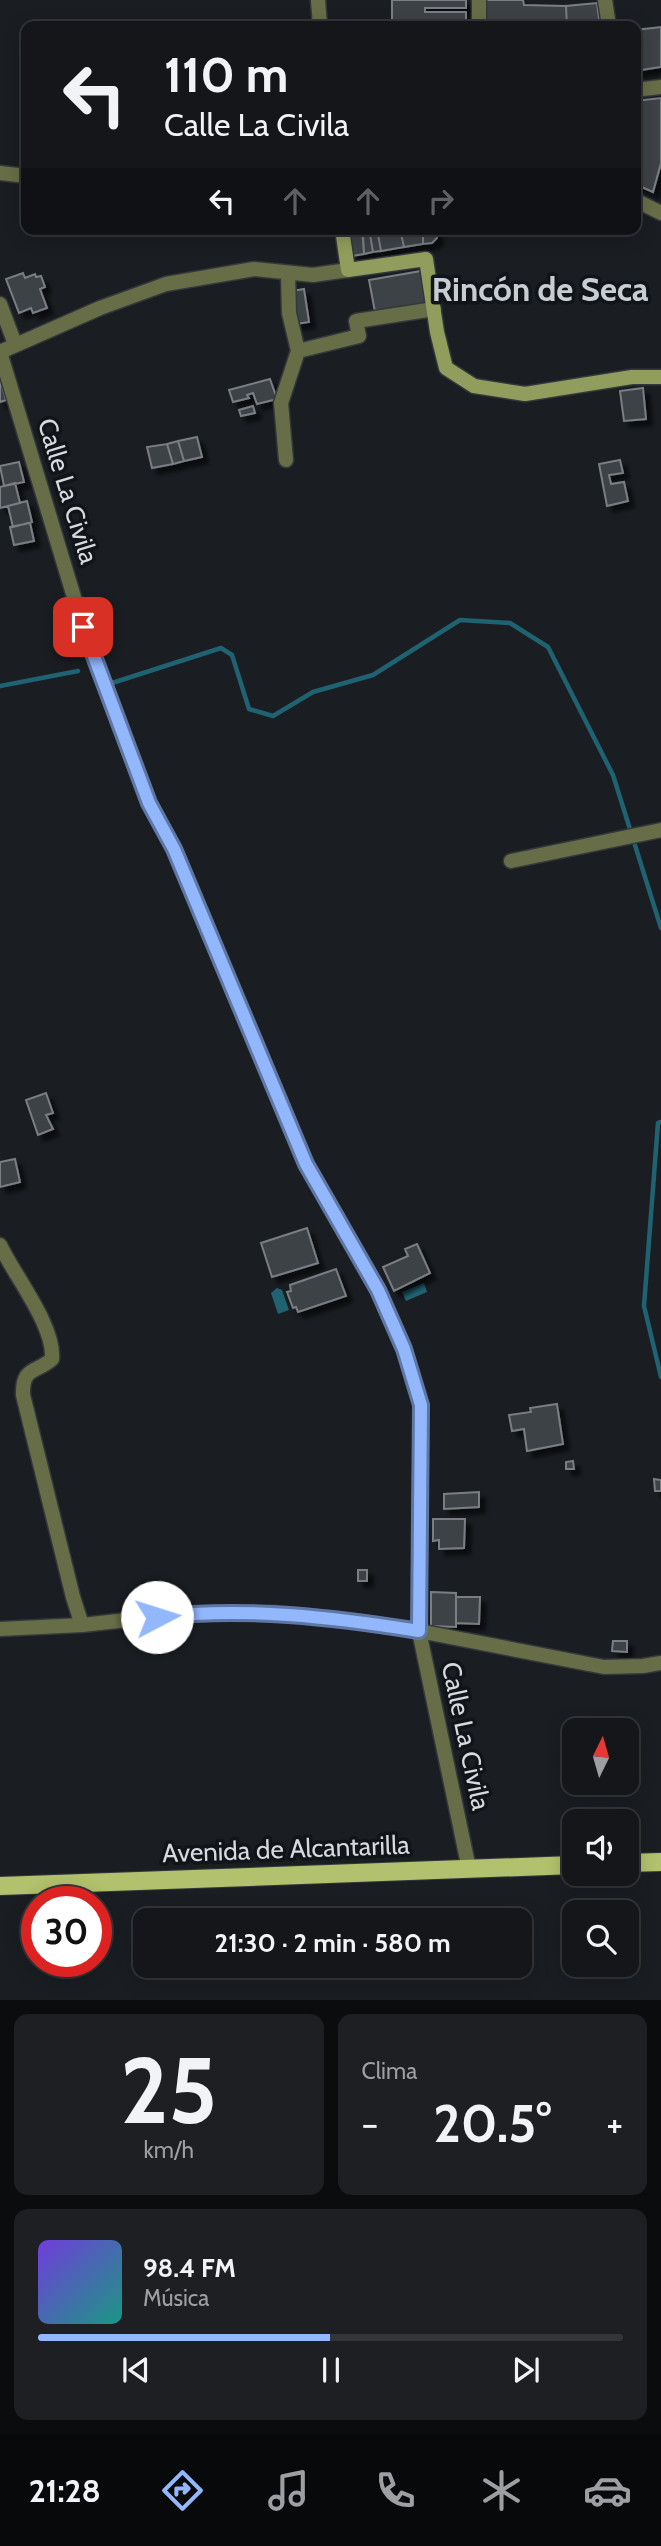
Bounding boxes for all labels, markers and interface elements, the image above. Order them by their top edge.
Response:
text: 110 m [164,45,288,104]
icon: left [49,49,140,140]
text: Calle La Civila [164,105,349,144]
icon: left [203,182,241,220]
icon: ahead [276,182,314,220]
icon: ahead [349,182,387,220]
icon: right [422,182,460,220]
district label: Rincón de Seca [432,269,649,309]
street label: Calle La Civila [31,414,105,568]
pin [53,597,113,657]
icon: arrive [64,608,102,646]
position arrow [120,1580,194,1654]
street label: Calle La Civila [435,1659,497,1813]
north arrow [562,1718,639,1796]
map controls [562,1718,639,1977]
button: sound [562,1809,639,1886]
street label: Avenida de Alcantarilla [162,1829,411,1869]
speed limit sign: 30 [21,1886,112,1977]
button: search [562,1900,639,1977]
text: 21:30 · 2 min · 580 m [214,1927,451,1959]
text: 25 [120,2035,217,2146]
text: Clima [362,2057,417,2085]
text: 20.5° [433,2092,551,2155]
text: − [362,2100,378,2147]
text: + [606,2100,623,2147]
text: km/h [144,2136,194,2164]
text: 98.4 FM [143,2252,236,2284]
text: Música [143,2284,209,2312]
icon: previous [117,2351,155,2389]
icon: pause [312,2351,350,2389]
icon: next [507,2351,545,2389]
icon: directions [158,2466,207,2515]
icon: music [264,2466,313,2515]
icon: phone [371,2466,420,2515]
icon: climate [477,2466,526,2515]
icon: car [583,2466,632,2515]
text: 21:28 [29,2471,101,2510]

